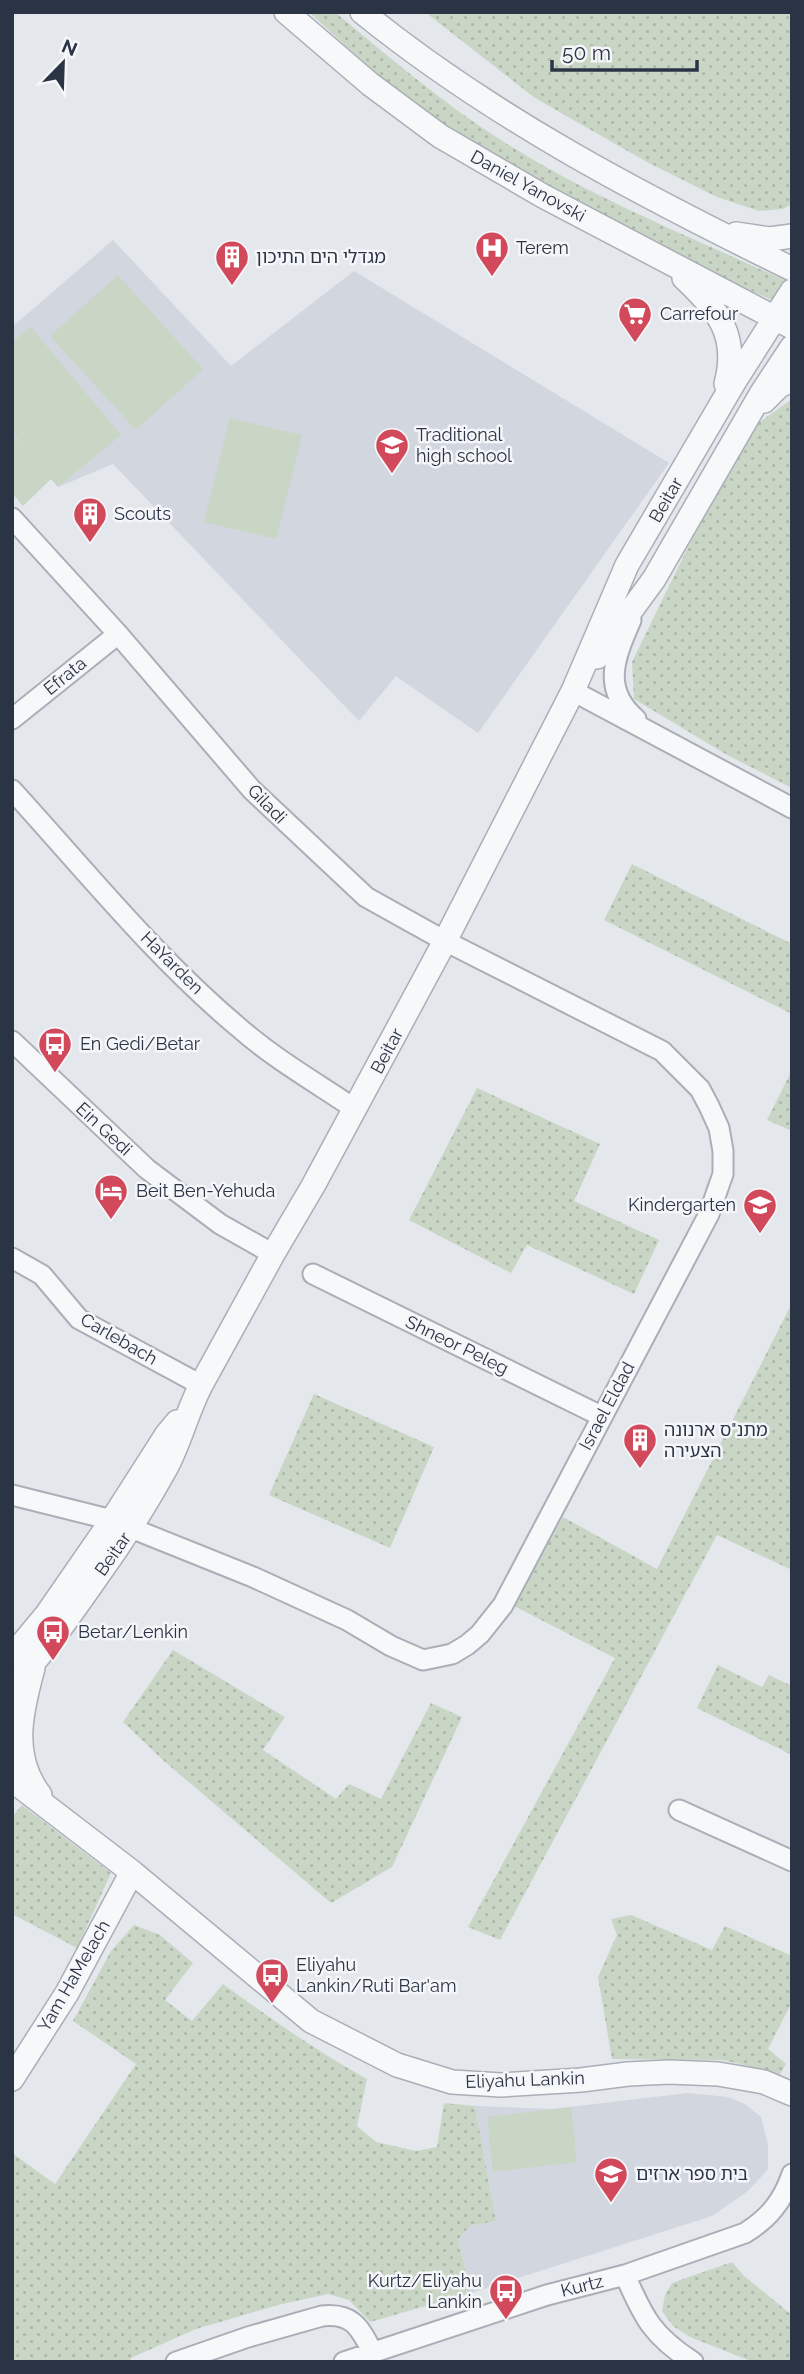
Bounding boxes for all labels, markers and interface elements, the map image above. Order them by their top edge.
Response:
north arrow [28,28,98,98]
scale bar [552,28,697,72]
text: N [59,34,81,60]
text: 50 m [562,40,611,65]
street label: Daniel Yanovski [467,145,589,226]
hospital icon: Terem [473,229,511,278]
place label: Terem [516,237,569,258]
building icon: מגדלי הים התיכון [213,238,251,287]
place label: מגדלי הים התיכון [256,246,386,267]
supermarket icon: Carrefour [616,295,654,344]
place label: Carrefour [660,303,739,324]
place label: Traditional high school [416,424,512,466]
school or university icon: Traditional high school [373,426,411,475]
street label: Beitar [644,473,687,526]
building icon: Scouts [71,495,109,544]
place label: Scouts [114,503,171,524]
street label: Efrata [39,652,90,699]
street label: Giladi [244,780,291,828]
street label: HaYarden [137,927,208,998]
street label: Beitar [366,1024,408,1077]
bus stop icon: En Gedi/Betar [36,1025,74,1074]
place label: En Gedi/Betar [80,1033,201,1054]
street label: Ein Gedi [72,1098,137,1160]
hotel icon: Beit Ben-Yehuda [92,1172,130,1221]
place label: Beit Ben-Yehuda [136,1180,275,1201]
school or university icon: Kindergarten [741,1186,779,1235]
place label: Kindergarten [628,1194,736,1215]
street label: Carlebach [77,1308,161,1369]
street label: Shneor Peleg [402,1311,512,1379]
street label: Israel Eldad [575,1358,639,1453]
place label: מתנ"ס ארנונה הצעירה [664,1419,768,1461]
building icon: מתנ"ס ארנונה הצעירה [621,1421,659,1470]
street label: Beitar [90,1527,136,1580]
bus stop icon: Betar/Lenkin [34,1613,72,1662]
place label: Betar/Lenkin [78,1621,188,1642]
street label: Yam HaMelach [33,1916,114,2035]
place label: Eliyahu Lankin/Ruti Bar'am [296,1954,456,1996]
bus stop icon: Eliyahu Lankin/Ruti Bar'am [253,1956,291,2005]
street label: Eliyahu Lankin [465,2067,585,2092]
school or university icon: בית ספר ארזים [592,2155,630,2204]
place label: בית ספר ארזים [636,2163,748,2184]
place label: Kurtz/Eliyahu Lankin [368,2270,482,2312]
street label: Kurtz [558,2270,605,2301]
bus stop icon: Kurtz/Eliyahu Lankin [487,2272,525,2321]

